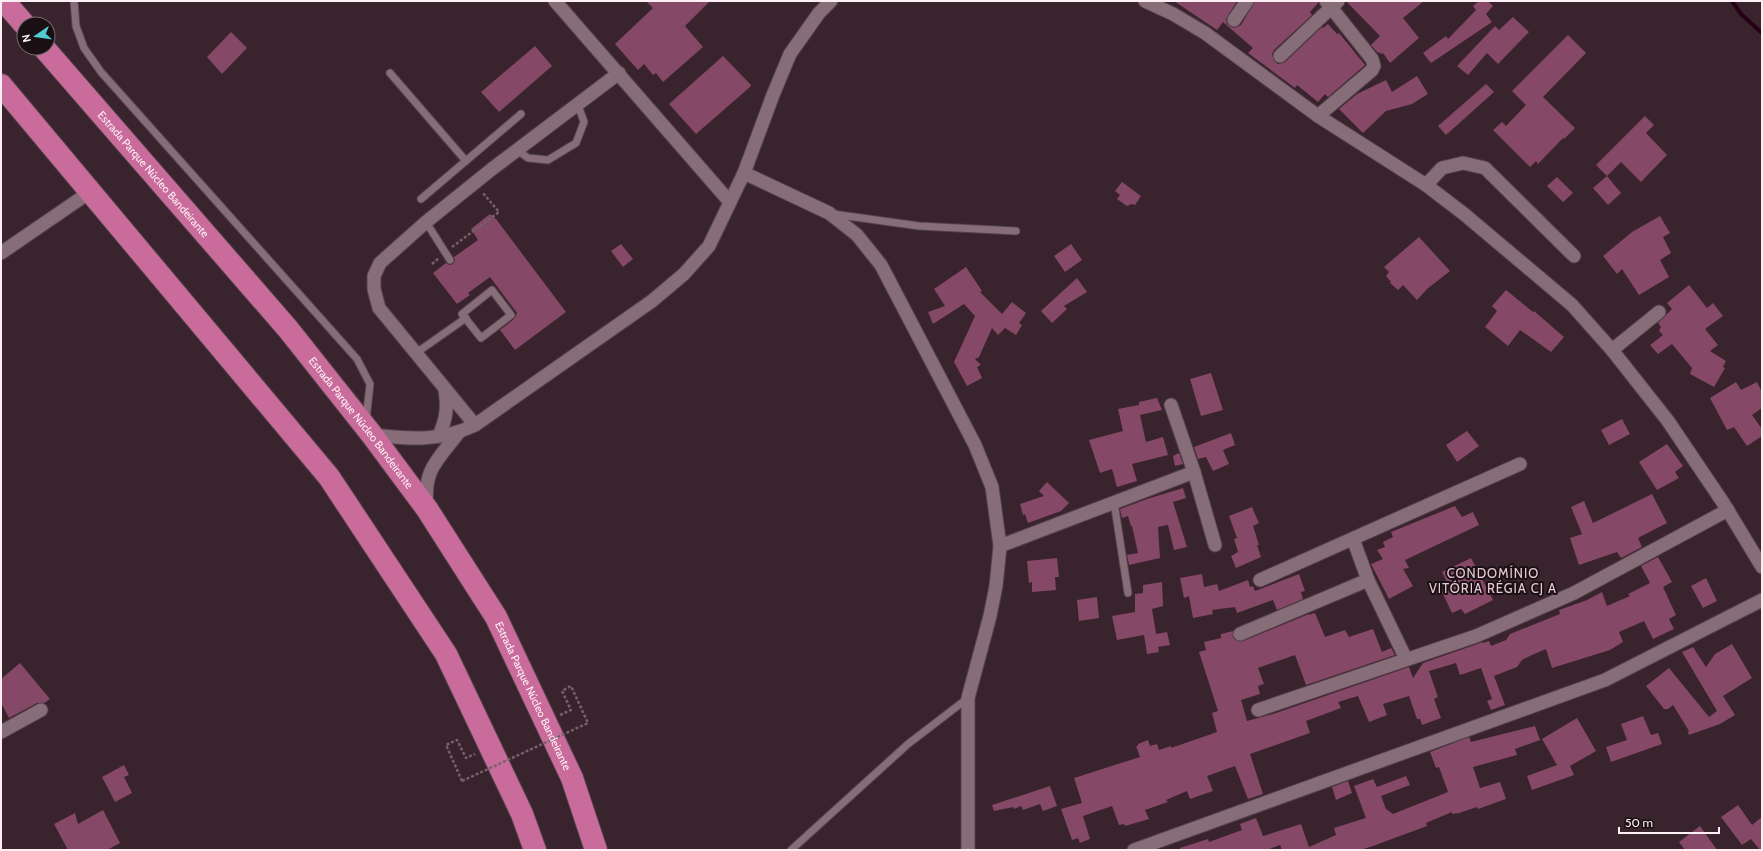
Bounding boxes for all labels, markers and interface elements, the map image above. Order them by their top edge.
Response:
north arrow [16,16,56,56]
text: N [19,33,34,44]
street label: Estrada Parque Núcleo Bandeirante [95,108,212,240]
street label: Estrada Parque Núcleo Bandeirante [306,354,417,492]
district label: CONDOMÍNIO VITÓRIA RÉGIA CJ A [1429,564,1557,596]
street label: Estrada Parque Núcleo Bandeirante [492,619,575,773]
scale bar [1619,809,1719,835]
text: 50 m [1625,815,1653,830]

